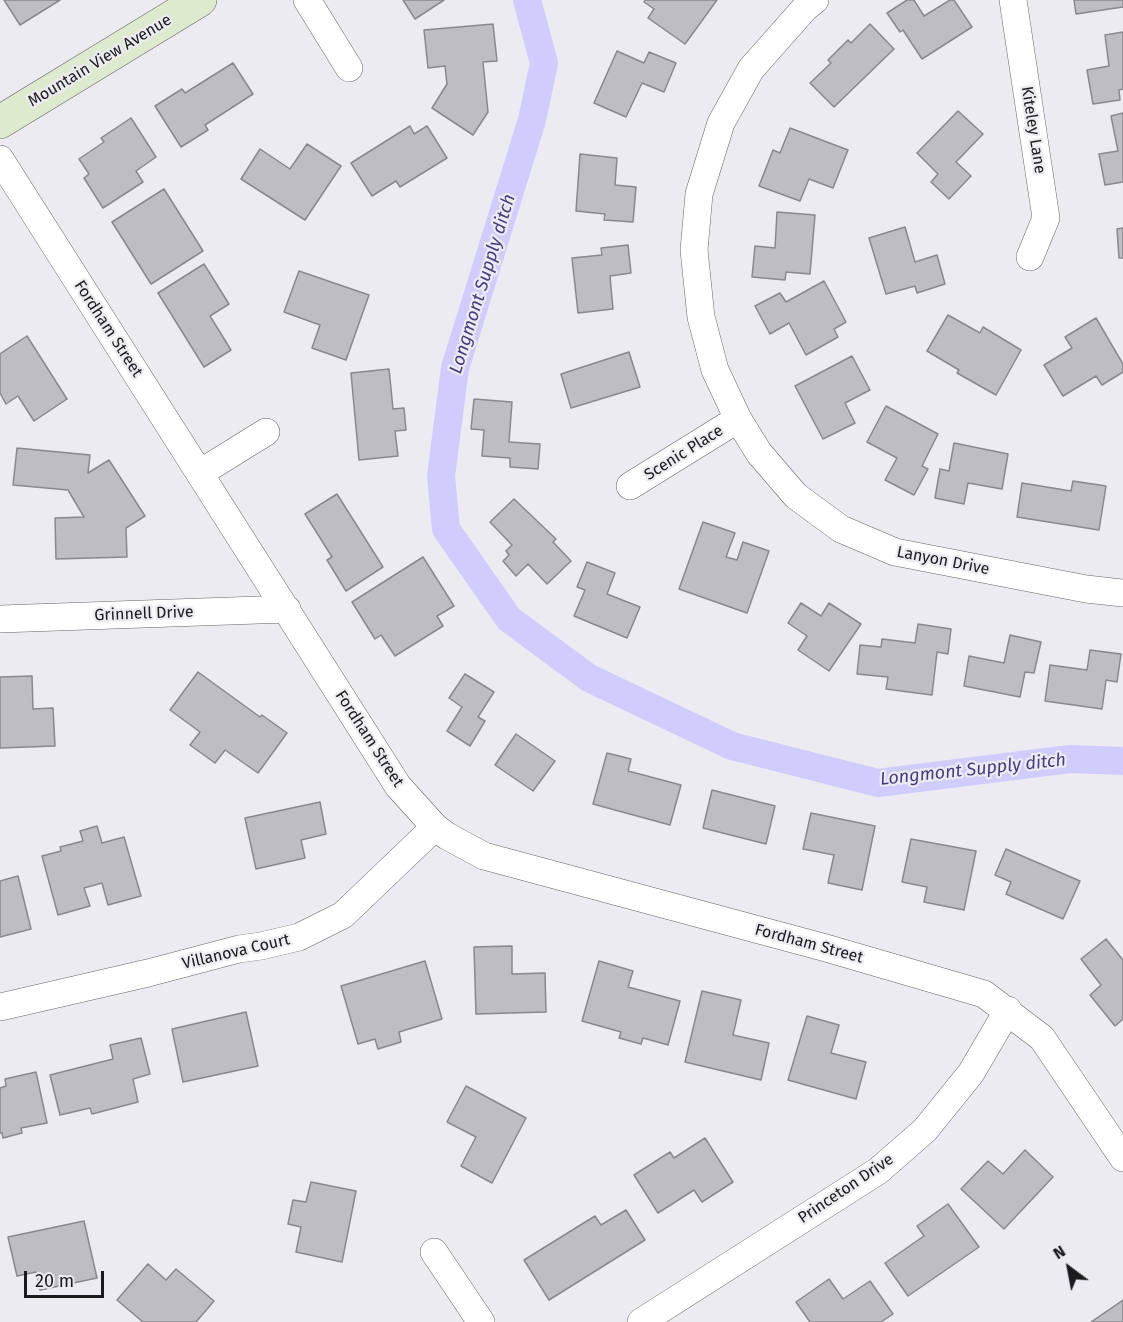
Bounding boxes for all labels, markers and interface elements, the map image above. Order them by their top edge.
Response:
street label: Mountain View Avenue [25,11,175,111]
street label: Kiteley Lane [1017,85,1049,175]
water label: Longmont Supply ditch [445,192,521,376]
street label: Fordham Street [70,277,146,381]
street label: Scenic Place [641,421,727,485]
street label: Lanyon Drive [895,543,991,579]
street label: Grinnell Drive [94,603,194,625]
street label: Fordham Street [331,687,407,791]
water label: Longmont Supply ditch [879,749,1067,791]
street label: Fordham Street [753,920,865,968]
street label: Villanova Court [180,930,292,974]
street label: Princeton Drive [795,1150,897,1228]
north arrow [1039,1238,1099,1298]
text: N [1050,1241,1069,1263]
scale bar [27,1259,106,1297]
text: 20 m [35,1270,74,1292]

